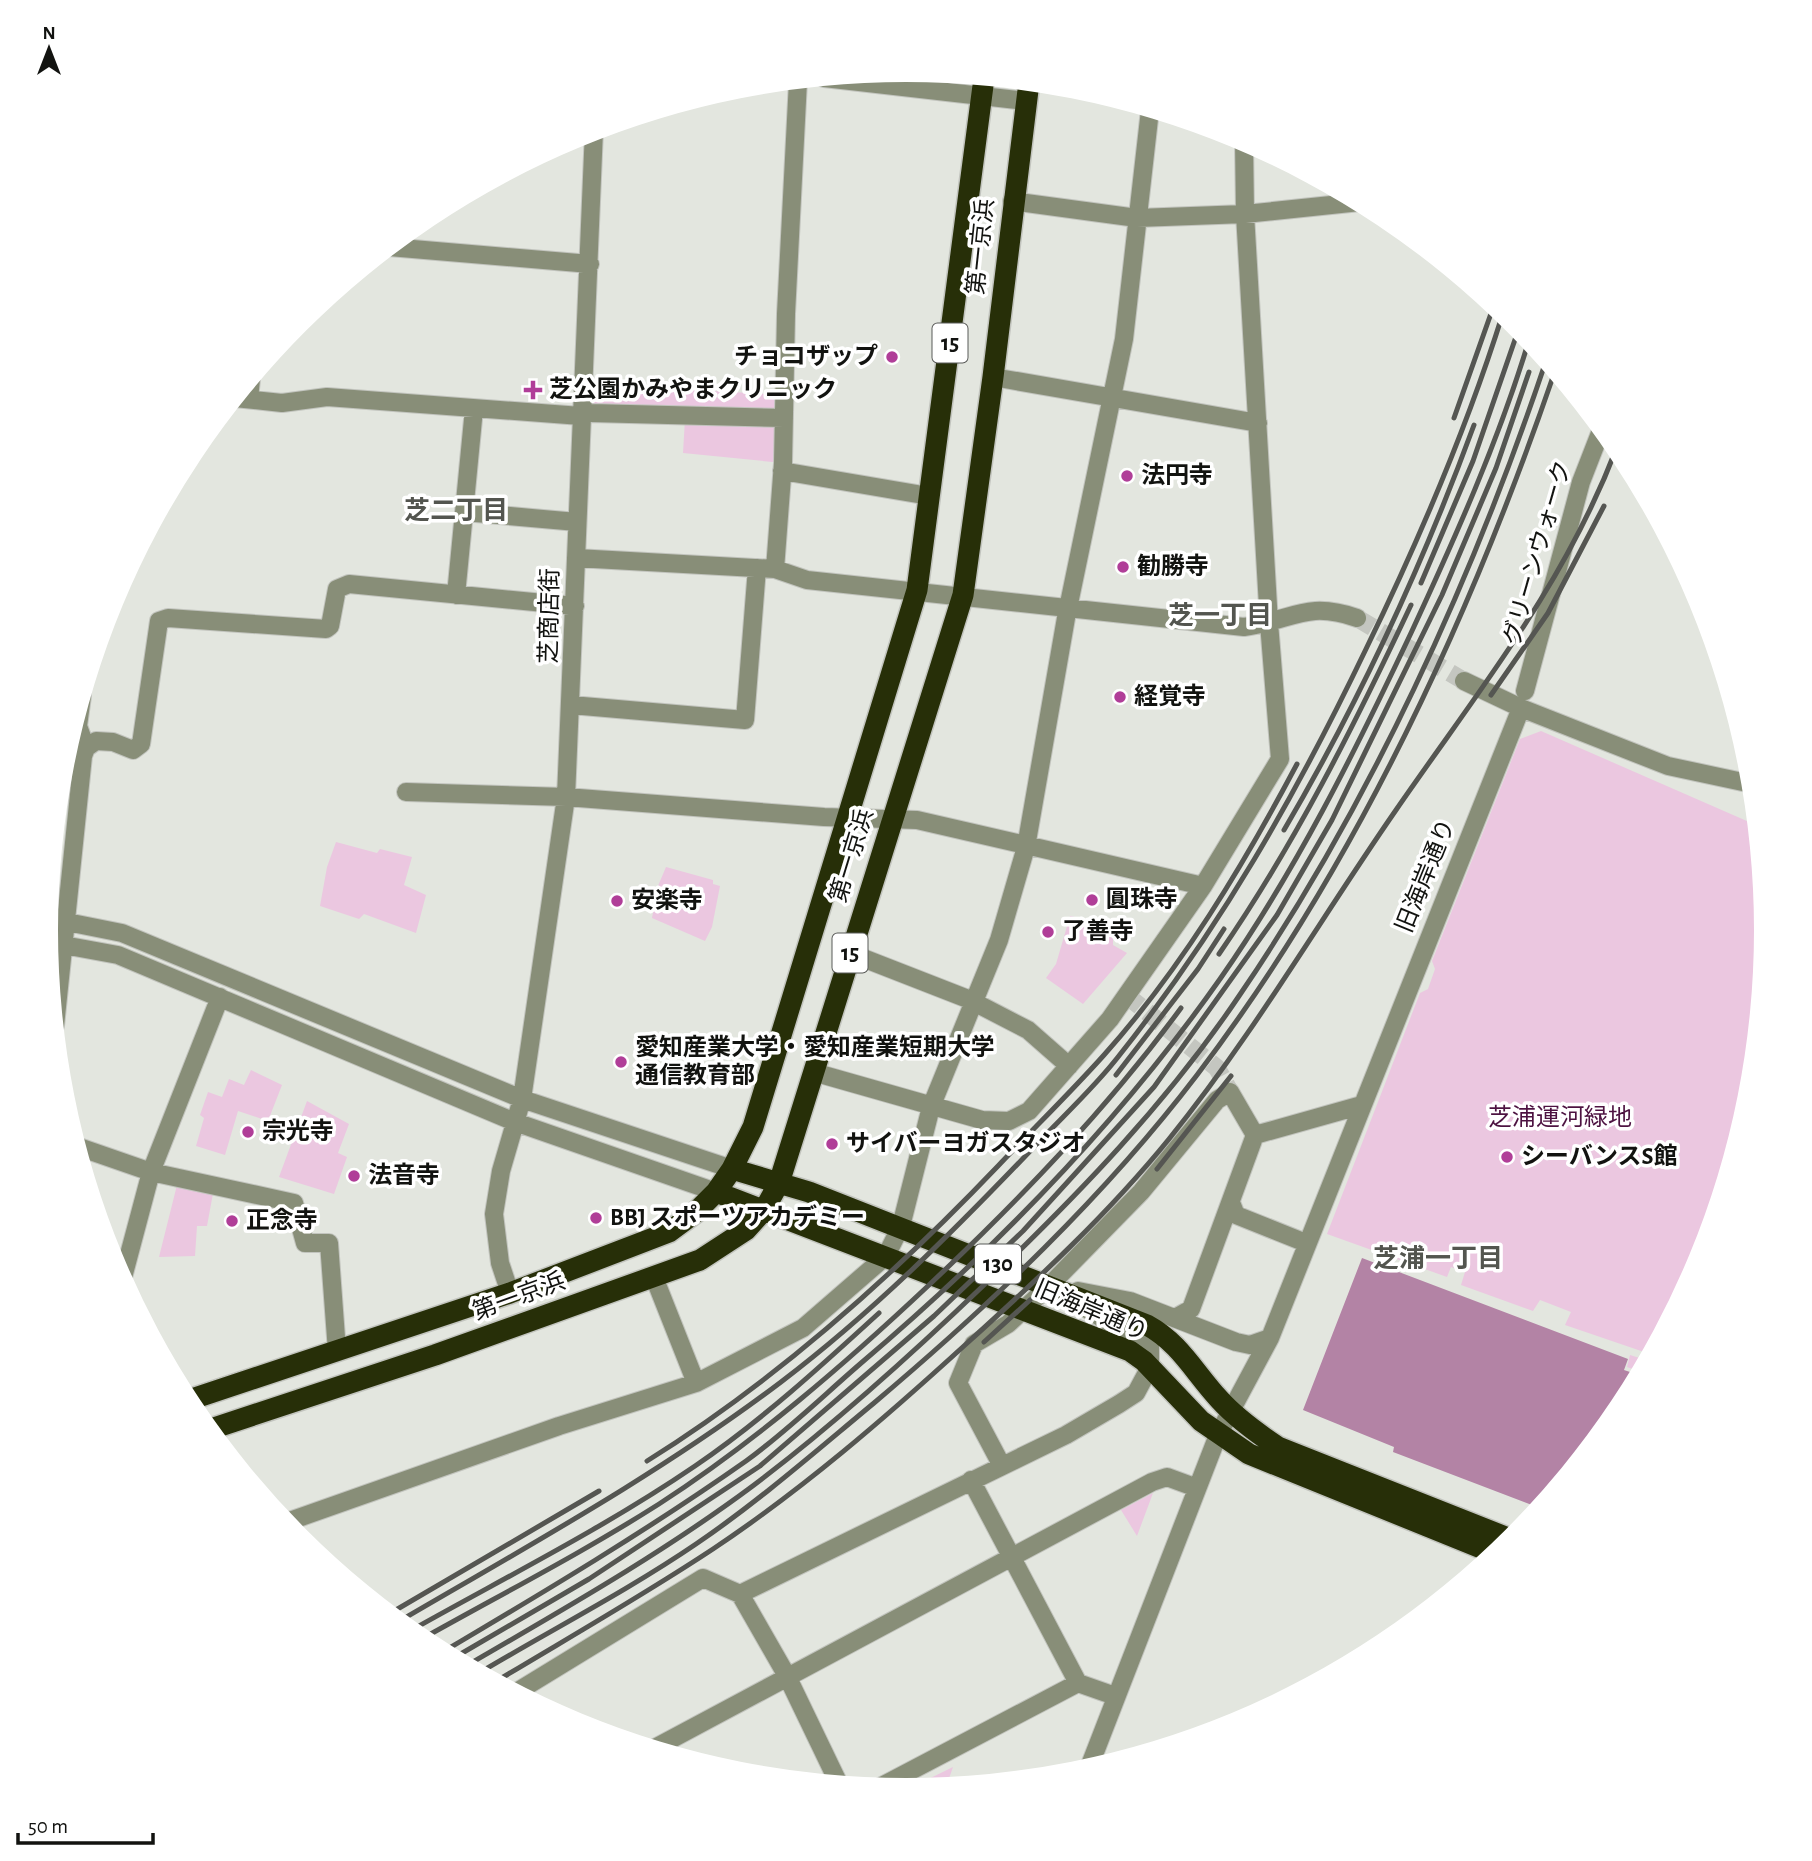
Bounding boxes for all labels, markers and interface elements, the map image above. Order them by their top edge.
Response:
north arrow [14,14,84,84]
text: N [42,24,56,43]
street label: 第一京浜 [962,198,998,296]
road number: 15 [932,324,968,362]
place label: チョコザップ [734,343,878,369]
marker: チョコザップ [884,349,900,365]
place label: 芝公園かみやまクリニック [549,376,837,402]
marker: 芝公園かみやまクリニック [523,380,543,400]
street label: グリーンウォーク [1498,457,1576,648]
place label: 法円寺 [1141,462,1213,488]
marker: 法円寺 [1119,468,1135,484]
district label: 芝二丁目 [404,496,508,524]
place label: 勧勝寺 [1137,553,1209,579]
marker: 勧勝寺 [1115,559,1131,575]
street label: 芝商店街 [535,568,563,664]
district label: 芝一丁目 [1168,601,1272,629]
place label: 経覚寺 [1134,683,1206,709]
marker: 経覚寺 [1112,689,1128,705]
street label: 第一京浜 [825,806,878,905]
street label: 旧海岸通り [1391,815,1460,936]
place label: 圓珠寺 [1106,886,1178,912]
place label: 安楽寺 [631,887,703,913]
marker: 圓珠寺 [1084,892,1100,908]
marker: 安楽寺 [609,893,625,909]
place label: 了善寺 [1062,918,1134,944]
marker: 了善寺 [1040,924,1056,940]
road number: 15 [832,934,868,972]
place label: 愛知産業大学・愛知産業短期大学 通信教育部 [635,1034,995,1088]
marker: 愛知産業大学・愛知産業短期大学 通信教育部 [613,1054,629,1070]
park label: 芝浦運河緑地 [1488,1104,1632,1130]
place label: 宗光寺 [262,1118,334,1144]
marker: 宗光寺 [240,1124,256,1140]
place label: サイバーヨガスタジオ [846,1130,1086,1156]
marker: サイバーヨガスタジオ [824,1136,840,1152]
place label: シーバンスS館 [1521,1143,1677,1169]
marker: シーバンスS館 [1499,1149,1515,1165]
place label: 法音寺 [368,1162,440,1188]
marker: 法音寺 [346,1168,362,1184]
place label: BBJ スポーツアカデミー [610,1204,865,1230]
place label: 正念寺 [246,1207,318,1233]
marker: BBJ スポーツアカデミー [588,1210,604,1226]
marker: 正念寺 [224,1213,240,1229]
district label: 芝浦一丁目 [1373,1244,1503,1272]
road number: 130 [975,1245,1021,1284]
street label: 第一京浜 [469,1267,568,1325]
street label: 旧海岸通り [1031,1275,1152,1345]
scale bar [18,1801,152,1845]
text: 50 m [28,1816,68,1837]

